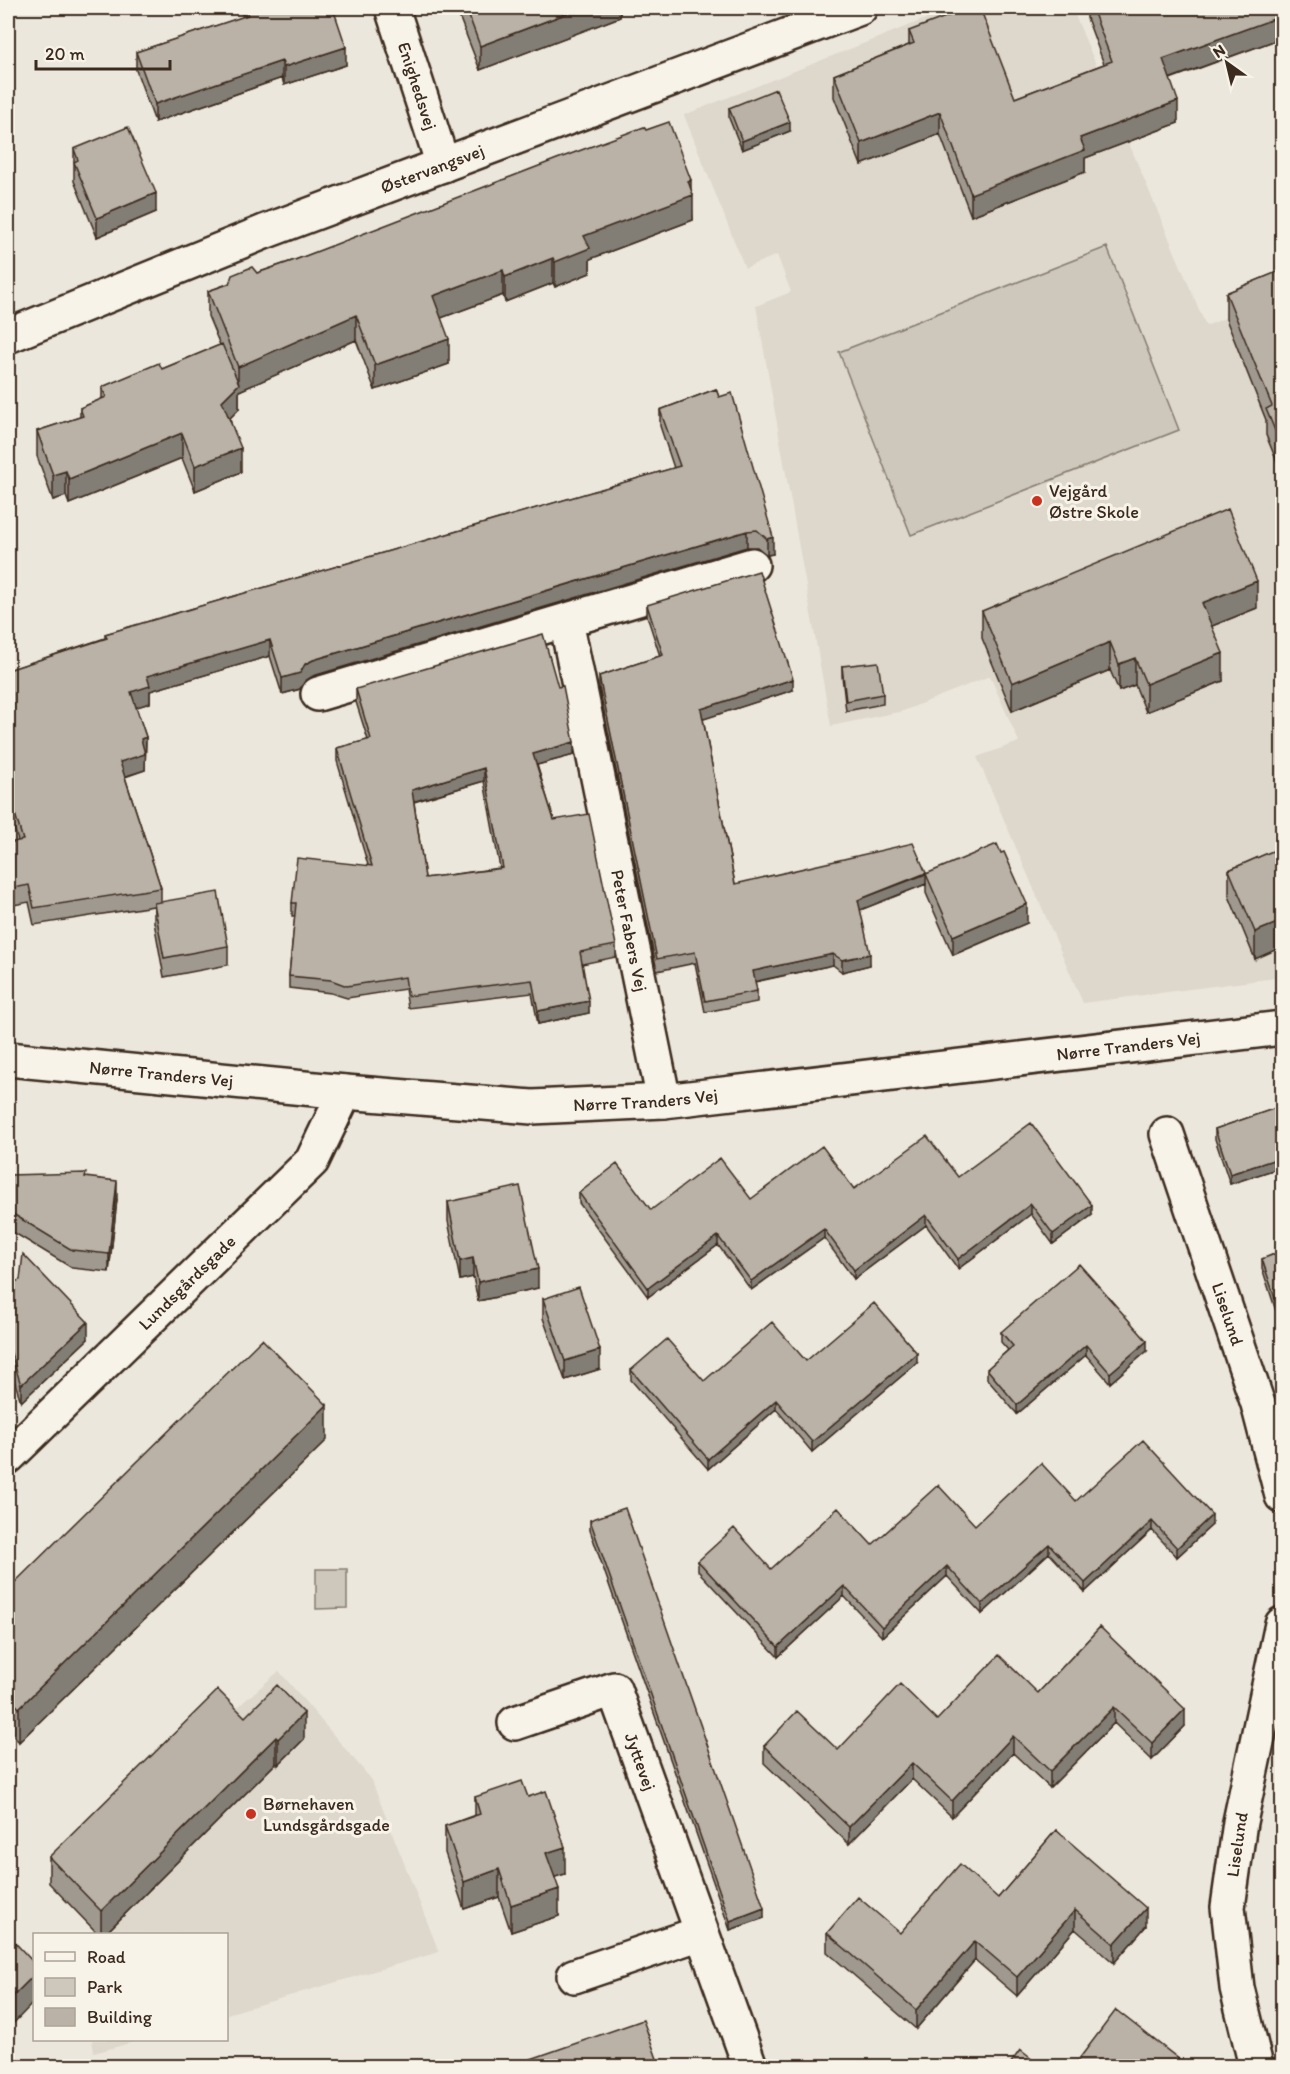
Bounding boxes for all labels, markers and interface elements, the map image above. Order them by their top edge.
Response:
scale bar [36,33,170,71]
north arrow [1197,33,1257,93]
street label: Enighedsvej [393,39,442,133]
text: N [1209,40,1229,62]
text: 20 m [45,43,85,65]
street label: Østervangsvej [377,139,487,198]
place label: Vejgård Østre Skole [1049,480,1139,523]
marker: Vejgård Østre Skole [1030,494,1044,508]
street label: Peter Fabers Vej [606,868,652,994]
street label: Nørre Tranders Vej [1055,1027,1202,1066]
street label: Nørre Tranders Vej [88,1056,234,1092]
street label: Nørre Tranders Vej [573,1084,719,1116]
street label: Lundsgårdsgade [134,1230,240,1335]
street label: Liselund [1207,1279,1249,1349]
street label: Jyttevej [620,1730,661,1794]
place label: Børnehaven Lundsgårdsgade [263,1793,390,1836]
marker: Børnehaven Lundsgårdsgade [244,1807,258,1821]
street label: Liselund [1221,1810,1253,1878]
legend [33,1933,228,2041]
text: Road [87,1946,126,1968]
text: Park [87,1976,122,1998]
text: Building [87,2006,153,2028]

